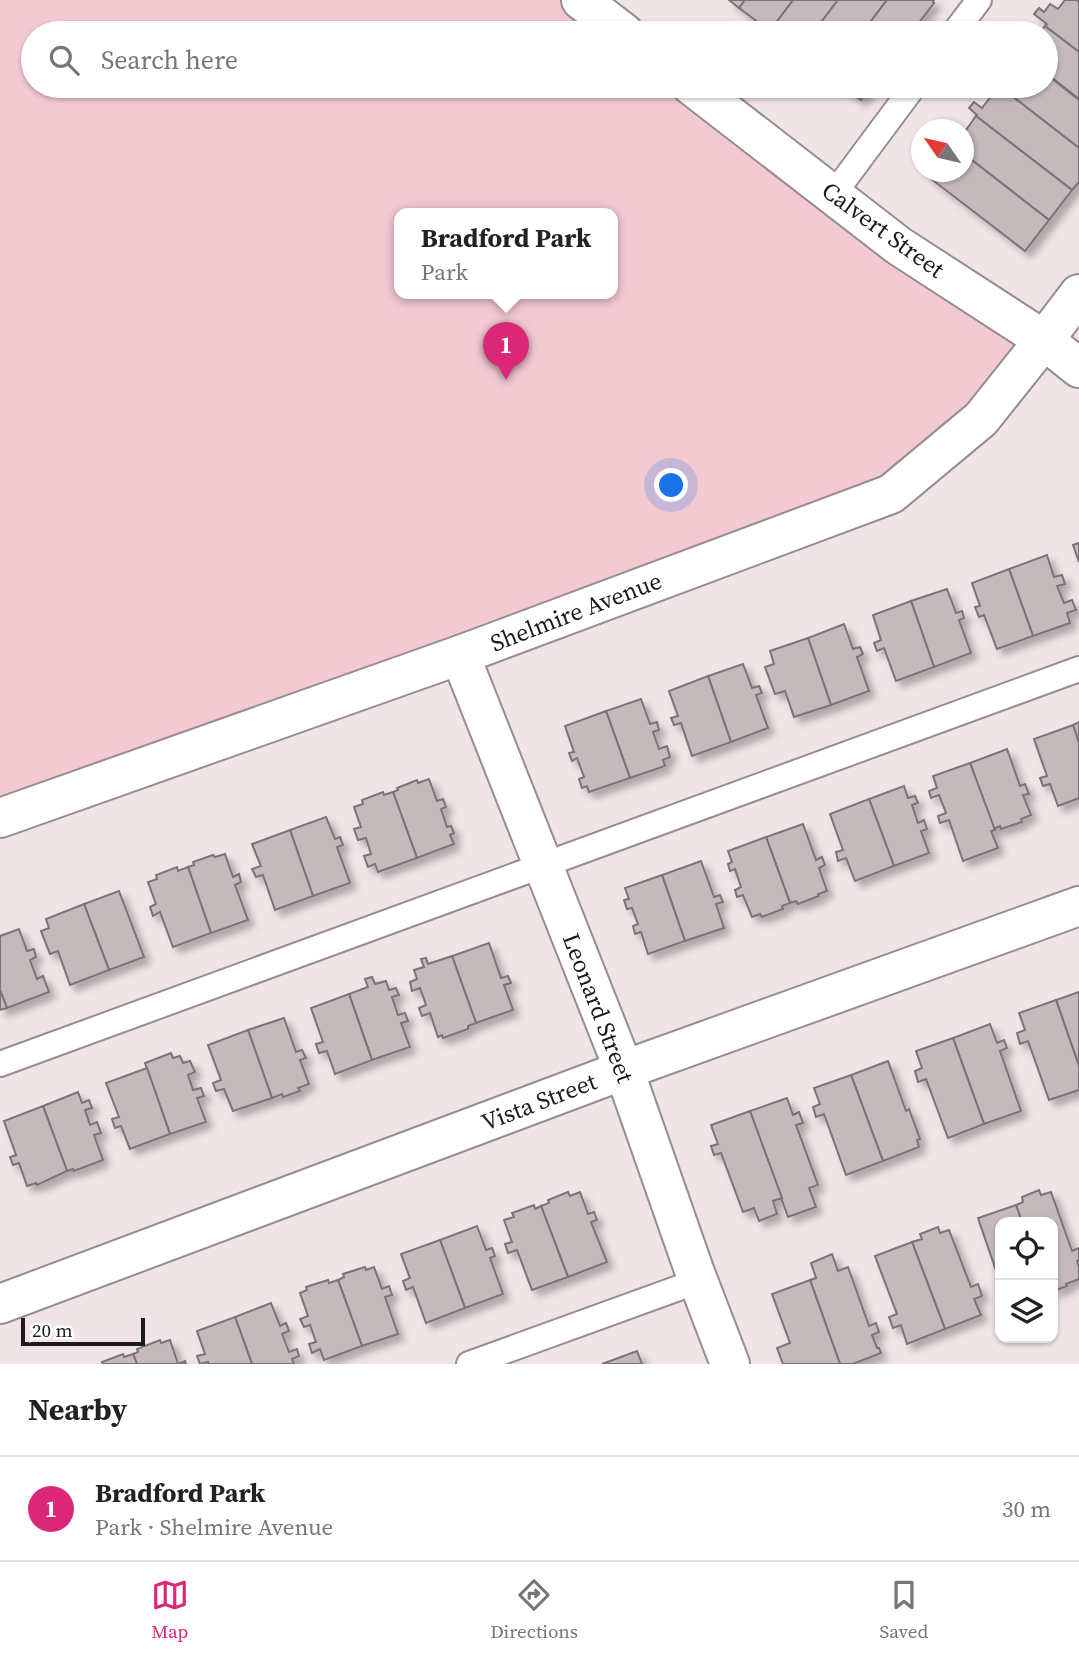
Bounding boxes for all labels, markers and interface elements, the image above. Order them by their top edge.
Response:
search box [21,21,1058,98]
icon: search [45,41,83,79]
text: Search here [101,42,238,78]
north arrow [911,119,974,182]
street label: Calvert Street [815,174,951,285]
popup [394,208,618,299]
text: Bradford Park [421,220,591,256]
text: Park [421,256,468,288]
pin: 1 [483,322,529,380]
your location [654,468,688,502]
street label: Shelmire Avenue [485,564,666,659]
street label: Leonard Street [555,928,642,1087]
street label: Vista Street [477,1064,601,1139]
map controls [995,1217,1058,1343]
button: locate [995,1217,1058,1280]
button: layers [995,1280,1058,1343]
scale bar [21,1315,145,1347]
text: 20 m [32,1317,73,1343]
text: Nearby [28,1389,127,1430]
text: Bradford Park [95,1475,265,1511]
text: 1 [45,1493,57,1525]
text: 30 m [1002,1493,1051,1525]
text: Park · Shelmire Avenue [95,1511,333,1543]
tab: Map [151,1576,189,1644]
tab: Directions [490,1576,578,1644]
tab: Saved [880,1576,928,1644]

